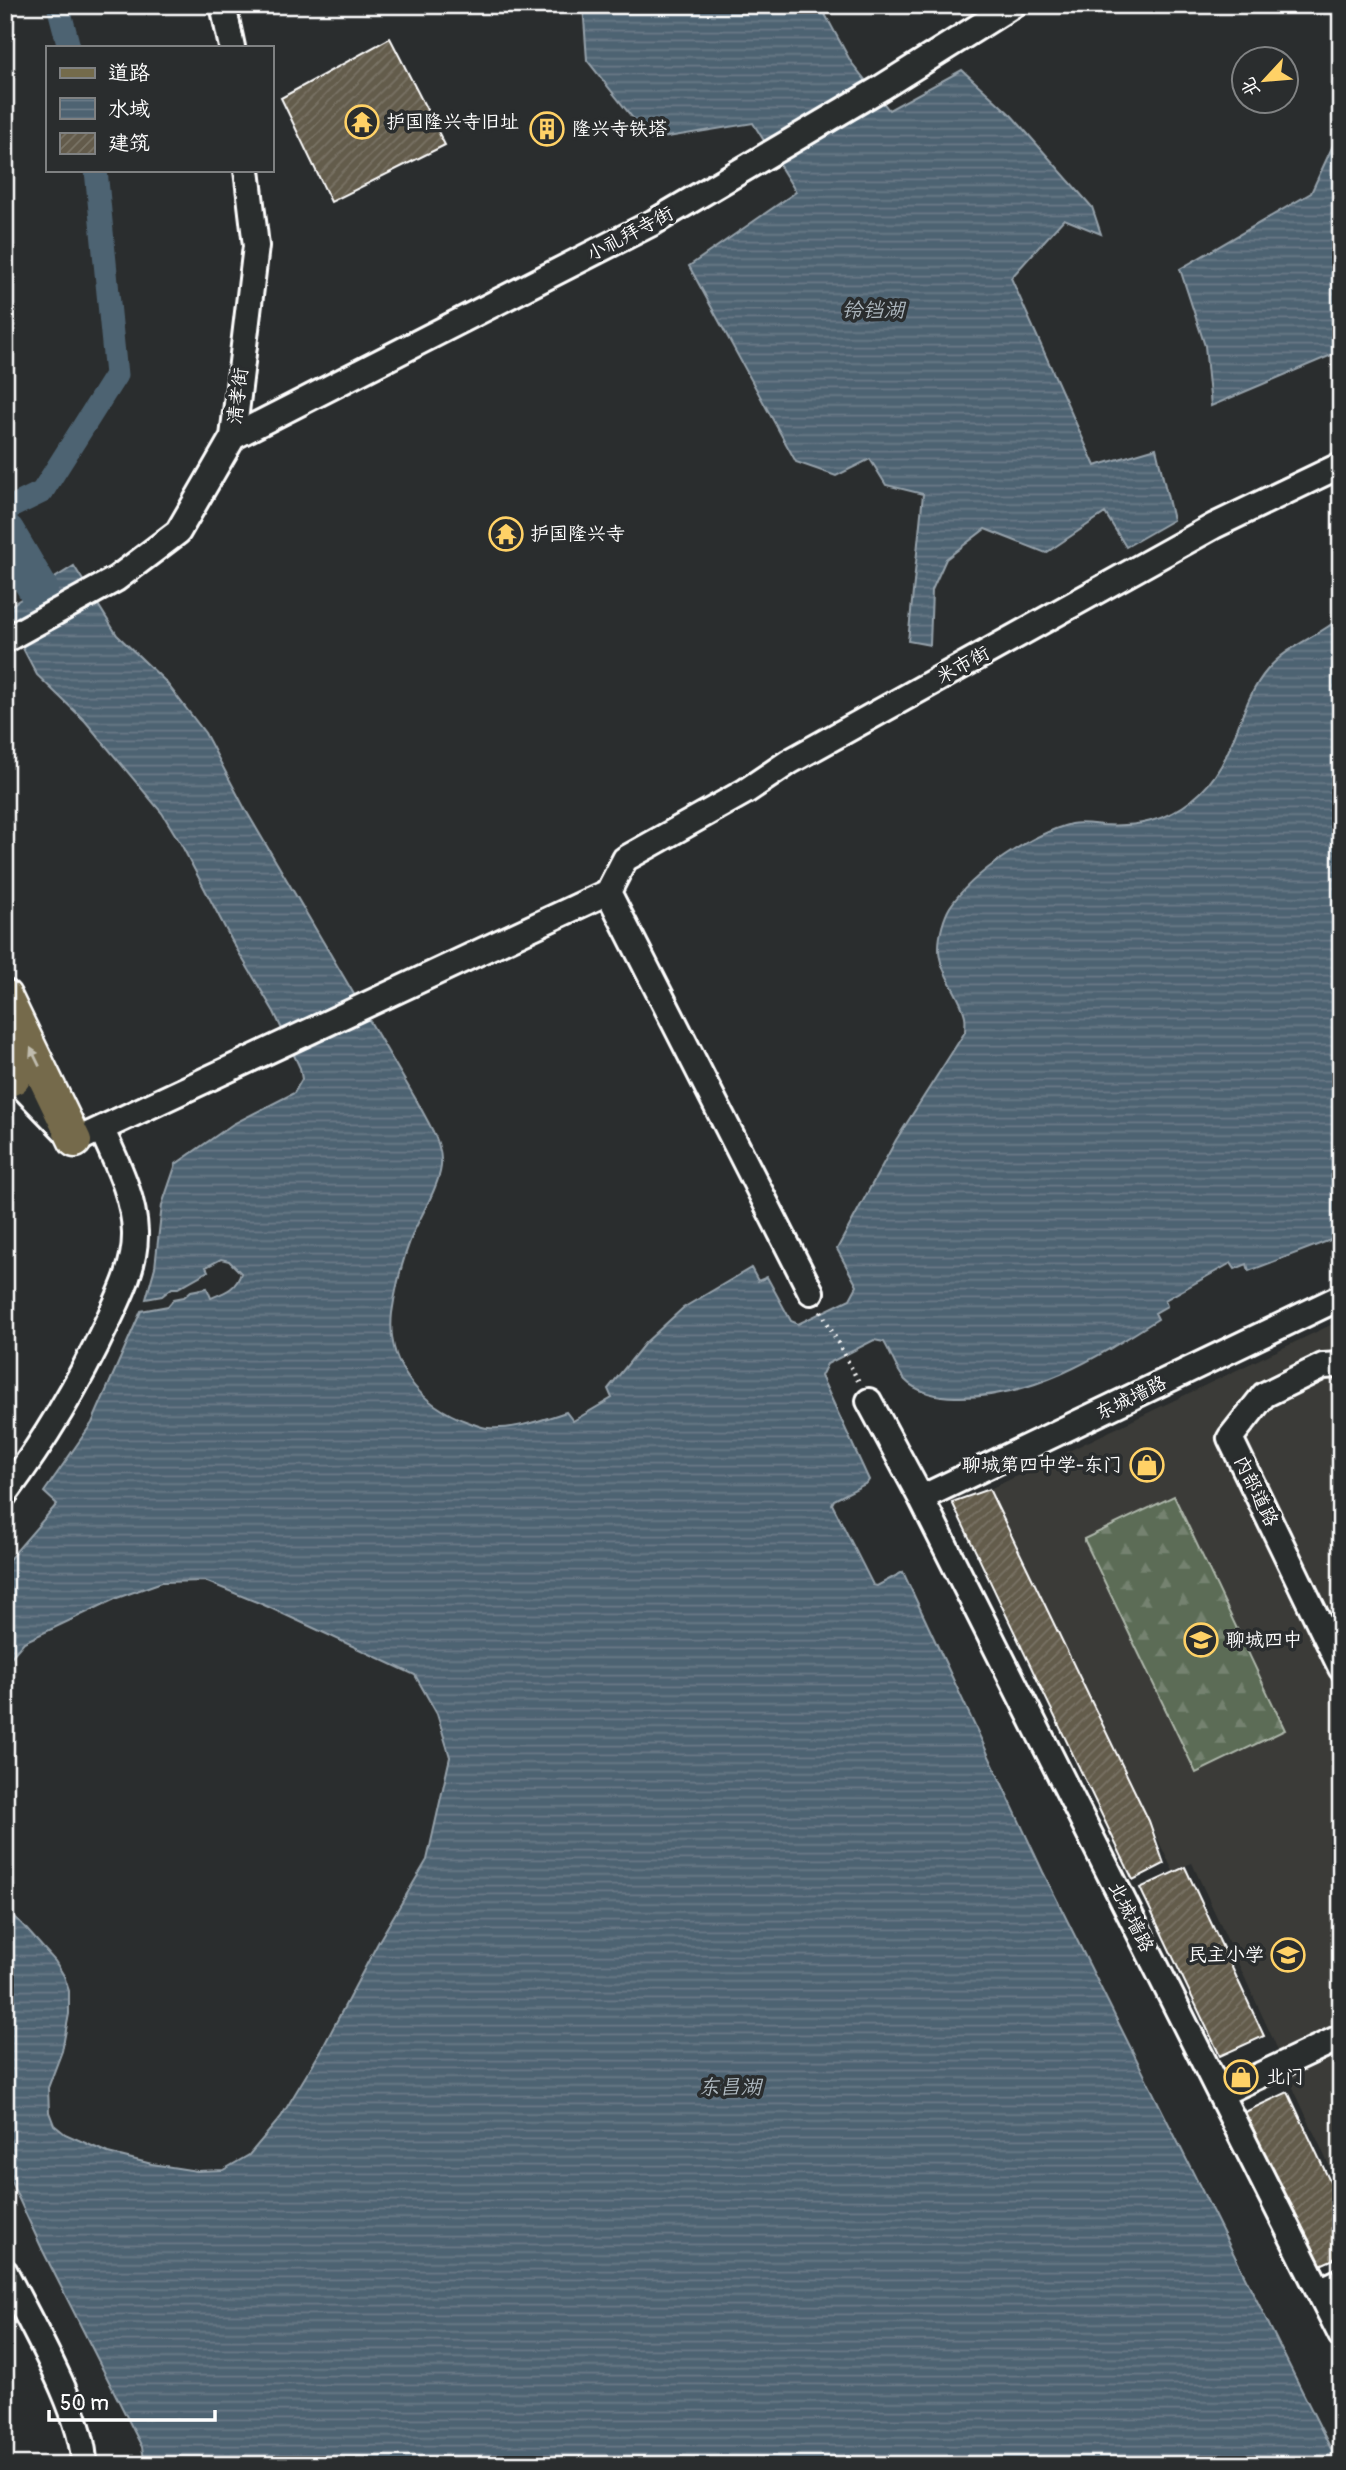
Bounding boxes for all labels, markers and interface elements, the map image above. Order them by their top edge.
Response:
legend [46,46,273,172]
north arrow [1230,46,1300,116]
text: 道路 [108,60,150,87]
text: 北 [1236,73,1266,101]
text: 水域 [108,96,150,123]
temple icon: 护国隆兴寺旧址 [343,103,381,141]
place label: 护国隆兴寺旧址 [386,110,519,134]
building icon: 隆兴寺铁塔 [528,110,566,148]
place label: 隆兴寺铁塔 [572,117,667,141]
text: 建筑 [108,130,150,157]
street label: 小礼拜寺街 [582,201,678,267]
water label: 铃铛湖 [842,297,906,324]
street label: 清孝街 [223,366,253,426]
temple icon: 护国隆兴寺 [487,515,525,553]
place label: 护国隆兴寺 [530,522,625,546]
street label: 米市街 [932,641,994,689]
one-way arrow [29,1047,40,1067]
street label: 东城墙路 [1092,1371,1170,1425]
shop icon: 聊城第四中学-东门 [1128,1446,1166,1484]
street label: 内部道路 [1229,1452,1283,1530]
place label: 聊城第四中学-东门 [962,1453,1122,1477]
school or university icon: 聊城四中 [1182,1621,1220,1659]
place label: 聊城四中 [1226,1628,1302,1652]
street label: 北城墙路 [1103,1878,1159,1956]
school or university icon: 民主小学 [1269,1936,1307,1974]
place label: 民主小学 [1188,1943,1264,1967]
shop icon: 北门 [1222,2058,1260,2096]
place label: 北门 [1266,2065,1304,2089]
water label: 东昌湖 [699,2074,763,2101]
scale bar [49,2379,215,2423]
text: 50 m [60,2390,109,2417]

